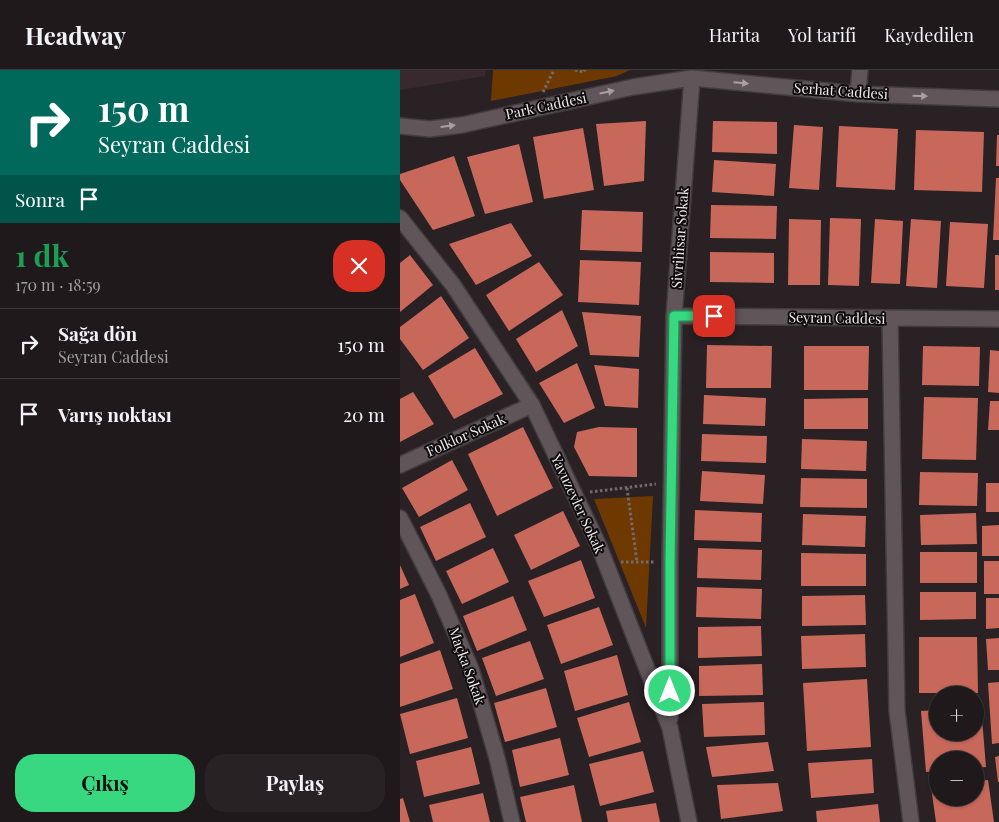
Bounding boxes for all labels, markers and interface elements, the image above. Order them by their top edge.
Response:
text: Headway [25,19,126,51]
text: Harita [709,23,760,47]
text: Yol tarifi [788,23,856,47]
text: Kaydedilen [884,23,974,47]
street label: Serhat Caddesi [793,78,889,103]
one-way arrow [733,79,749,87]
text: 150 m [98,84,189,131]
street label: Park Caddesi [504,88,588,123]
one-way arrow [600,88,616,96]
icon: right [15,90,80,155]
one-way arrow [913,93,929,101]
one-way arrow [441,122,457,130]
text: Seyran Caddesi [98,129,250,159]
icon: arrive [75,185,103,213]
text: Sonra [15,186,65,212]
street label: Sivrihisar Sokak [666,187,693,289]
text: 1 dk [15,235,69,275]
button: close [333,240,385,292]
text: 170 m · 18:59 [15,274,101,295]
pin [693,295,735,337]
icon: arrive [700,302,728,330]
street label: Seyran Caddesi [788,307,886,328]
text: Sağa dön [58,320,137,346]
icon: right [15,330,43,358]
text: 150 m [337,331,385,357]
text: Seyran Caddesi [58,346,169,367]
icon: arrive [15,400,43,428]
text: Varış noktası [58,401,172,427]
text: 20 m [343,401,385,427]
street label: Folklor Sokak [423,409,509,460]
street label: Yavuzevler Sokak [547,450,610,557]
street label: Maçka Sokak [445,624,490,707]
position arrow [643,664,695,716]
map controls [929,686,984,806]
button: + [929,686,984,741]
button: − [929,751,984,806]
button: Çıkış [15,754,195,812]
button: Paylaş [205,754,385,812]

